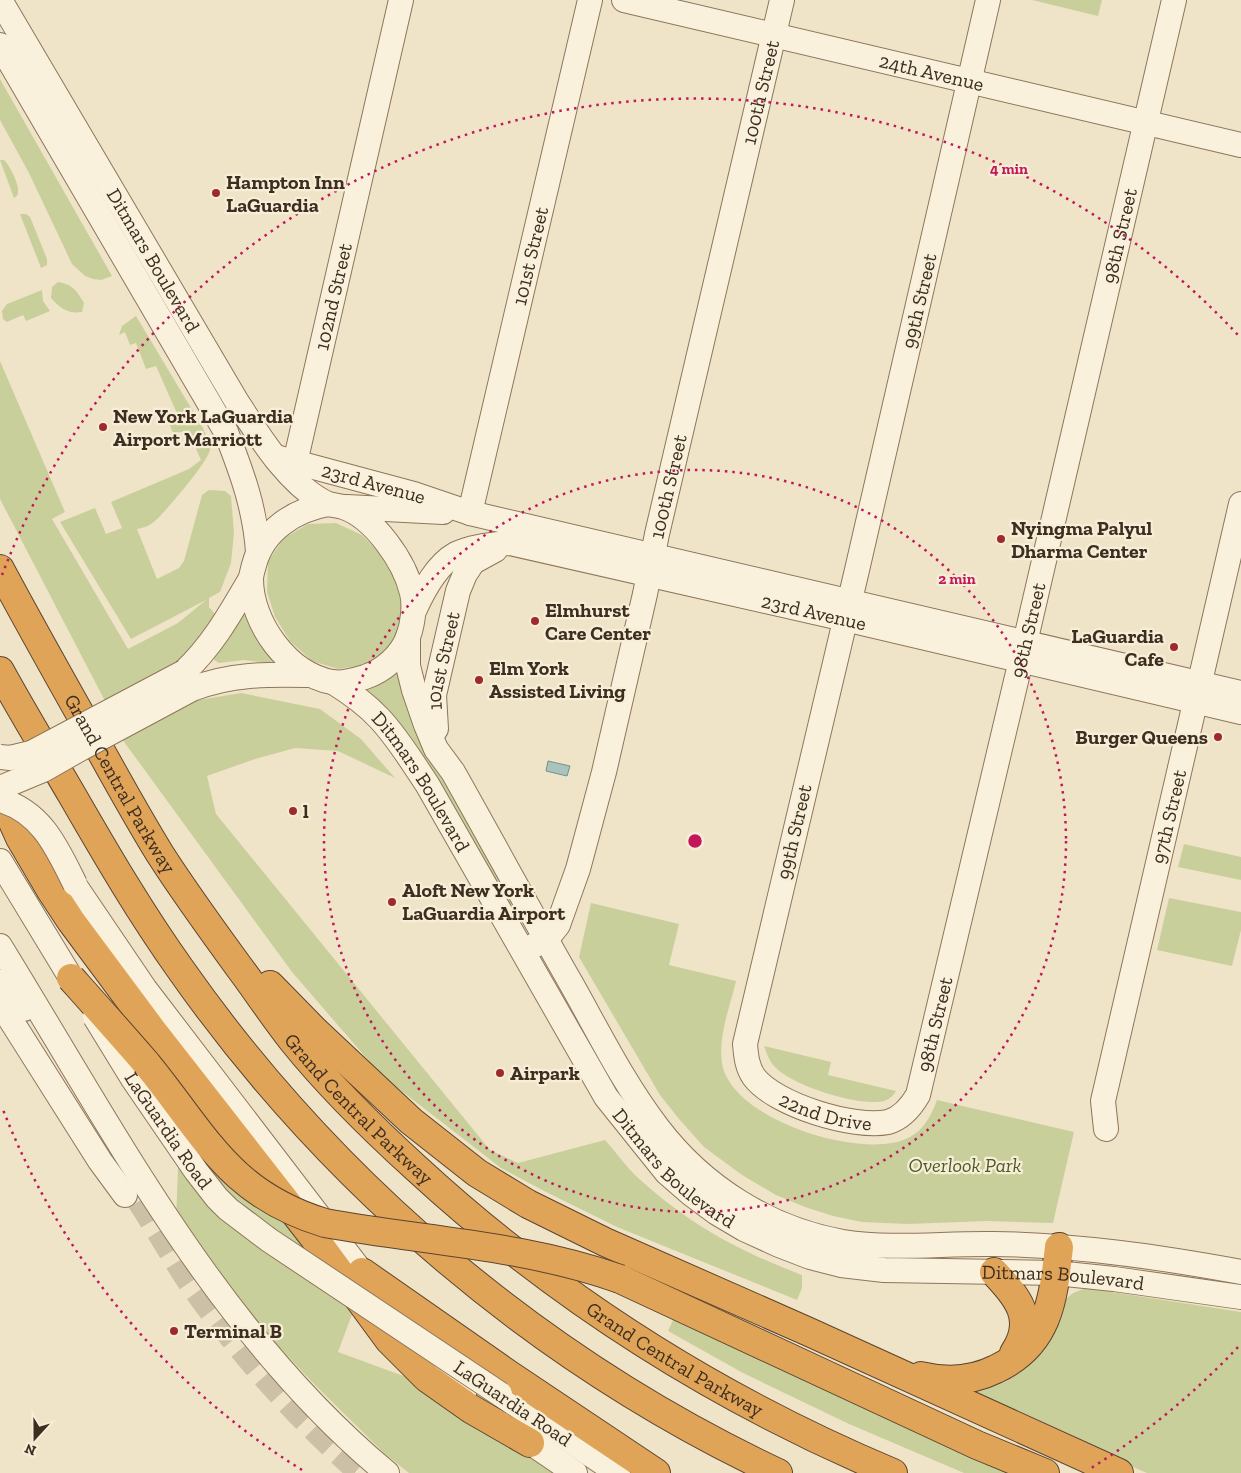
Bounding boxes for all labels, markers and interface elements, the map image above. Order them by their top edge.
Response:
street label: 100th Street [737,37,784,147]
street label: 24th Avenue [877,48,986,96]
text: 4 min [990,160,1028,178]
place label: Hampton Inn LaGuardia [226,170,345,217]
street label: Ditmars Boulevard [102,184,205,336]
street label: 98th Street [1097,185,1142,286]
marker: Hampton Inn LaGuardia [210,187,222,199]
street label: 101st Street [507,204,553,308]
street label: 102nd Street [309,240,357,353]
street label: 99th Street [896,251,942,351]
place label: New York LaGuardia Airport Marriott [113,404,293,451]
marker: New York LaGuardia Airport Marriott [97,421,109,433]
street label: 100th Street [644,431,692,541]
street label: 23rd Avenue [319,458,429,509]
place label: Nyingma Palyul Dharma Center [1011,516,1152,563]
marker: Nyingma Palyul Dharma Center [995,533,1007,545]
text: 2 min [938,570,976,588]
street label: 98th Street [1005,580,1051,680]
street label: 23rd Avenue [759,588,869,636]
place label: Elmhurst Care Center [545,598,651,645]
street label: 101st Street [422,609,465,711]
marker: Elmhurst Care Center [529,615,541,627]
place label: LaGuardia Cafe [1071,624,1164,671]
marker: LaGuardia Cafe [1168,641,1180,653]
place label: Elm York Assisted Living [489,656,626,703]
marker: Elm York Assisted Living [473,674,485,686]
street label: Grand Central Parkway [59,690,182,878]
street label: Ditmars Boulevard [367,706,475,856]
place label: Burger Queens [1075,725,1208,749]
marker: Burger Queens [1212,731,1224,743]
street label: 97th Street [1146,767,1191,866]
street label: 99th Street [771,782,817,882]
place label: l [303,799,309,823]
marker: l [287,805,299,817]
centre of rings [686,832,704,850]
place label: Aloft New York LaGuardia Airport [402,878,566,925]
marker: Aloft New York LaGuardia Airport [386,896,398,908]
street label: 98th Street [912,974,958,1074]
street label: Grand Central Parkway [279,1028,439,1190]
place label: Airpark [510,1061,580,1085]
street label: LaGuardia Road [119,1067,217,1194]
marker: Airpark [494,1067,506,1079]
street label: 22nd Drive [775,1087,872,1135]
street label: Ditmars Boulevard [608,1103,740,1233]
park label: Overlook Park [908,1153,1022,1177]
street label: Ditmars Boulevard [981,1260,1146,1295]
street label: Grand Central Parkway [582,1296,768,1422]
place label: Terminal B [184,1319,282,1343]
marker: Terminal B [168,1325,180,1337]
street label: LaGuardia Road [449,1355,577,1451]
north arrow [10,1413,60,1463]
text: N [22,1440,39,1460]

